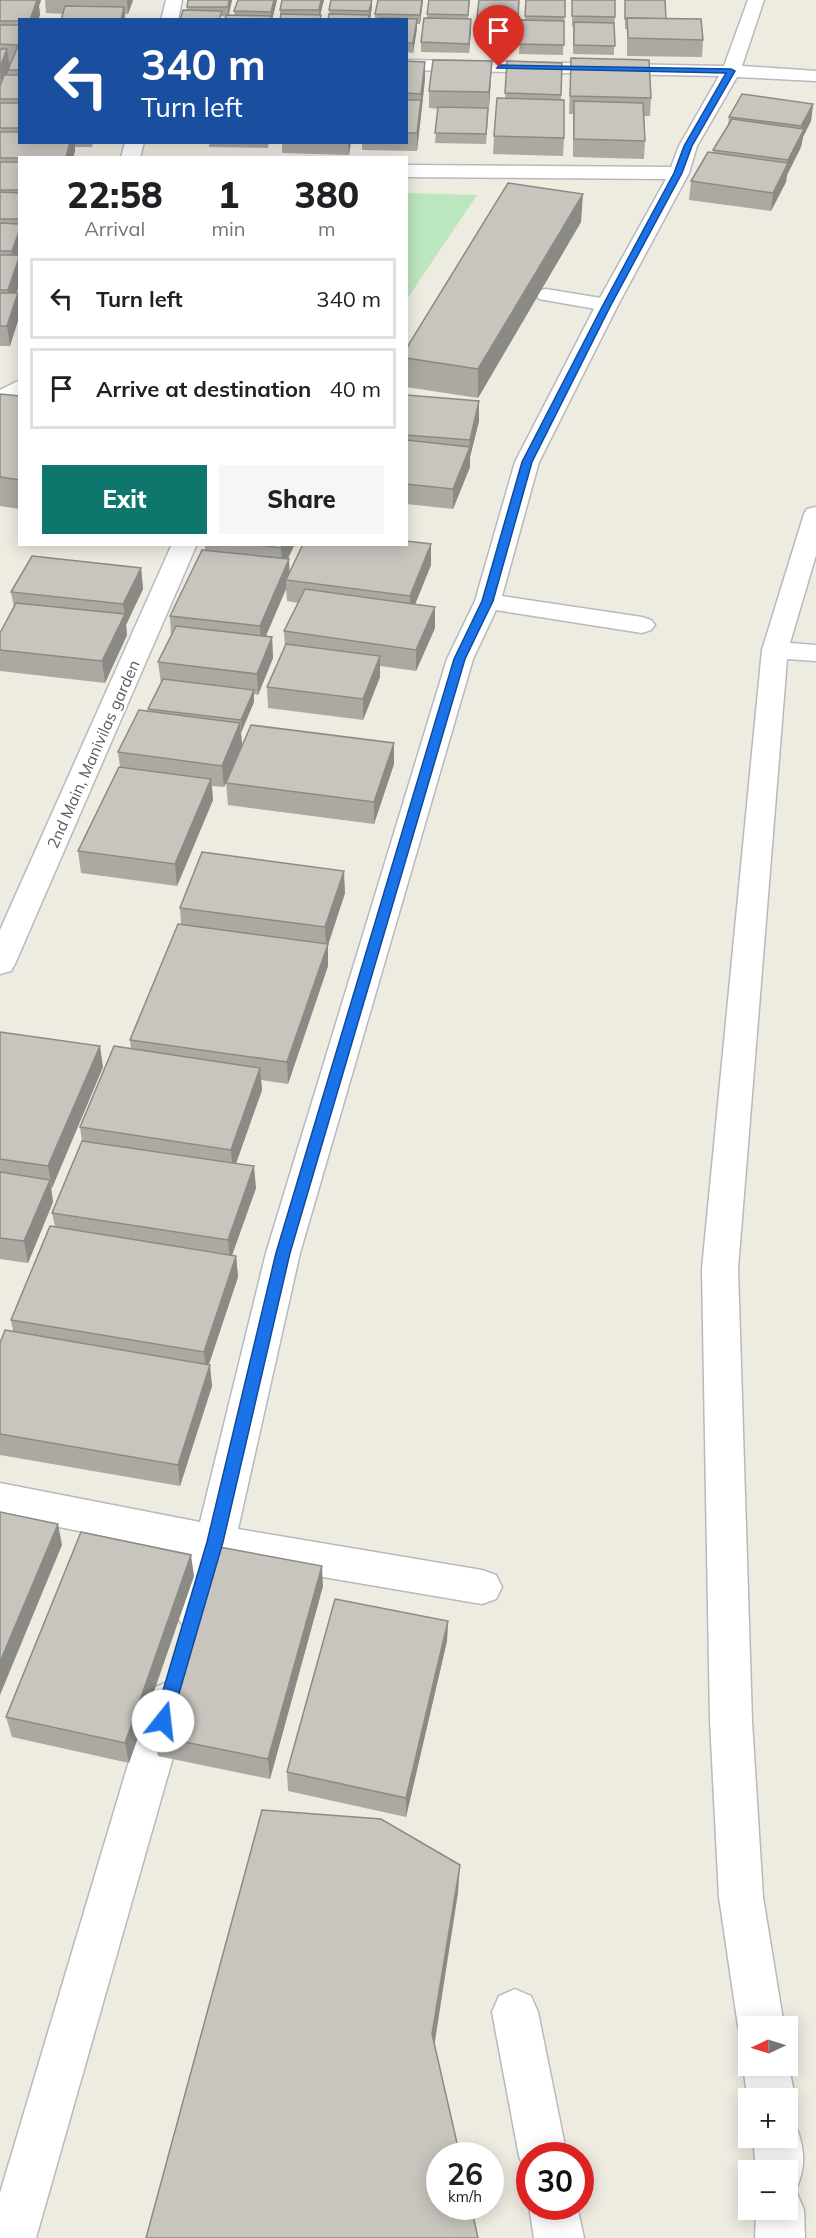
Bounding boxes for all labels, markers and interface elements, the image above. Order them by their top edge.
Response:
pin [473,5,524,67]
icon: arrive [482,14,515,47]
text: 340 m [141,38,266,91]
icon: left [42,42,120,120]
text: Turn left [141,90,243,124]
text: 22:58 [67,172,163,217]
text: 1 [218,172,239,217]
text: 380 [294,172,359,217]
text: Arrival [84,216,145,241]
text: min [211,216,246,241]
text: m [318,216,336,241]
icon: left [45,282,78,315]
text: Turn left [96,285,183,313]
text: 340 m [316,285,381,313]
icon: arrive [45,372,78,405]
text: Arrive at destination [96,375,311,403]
text: 40 m [330,375,381,403]
button: Exit [42,465,207,534]
button: Share [219,465,384,534]
street label: 2nd Main, Manivilas garden [42,657,144,851]
position arrow [131,1689,195,1753]
north arrow [738,2016,798,2076]
map controls [738,2016,798,2220]
button: + [738,2088,798,2148]
speed limit sign: 30 [516,2142,594,2220]
text: 26 [447,2155,483,2193]
button: − [738,2160,798,2220]
text: km/h [448,2187,482,2206]

